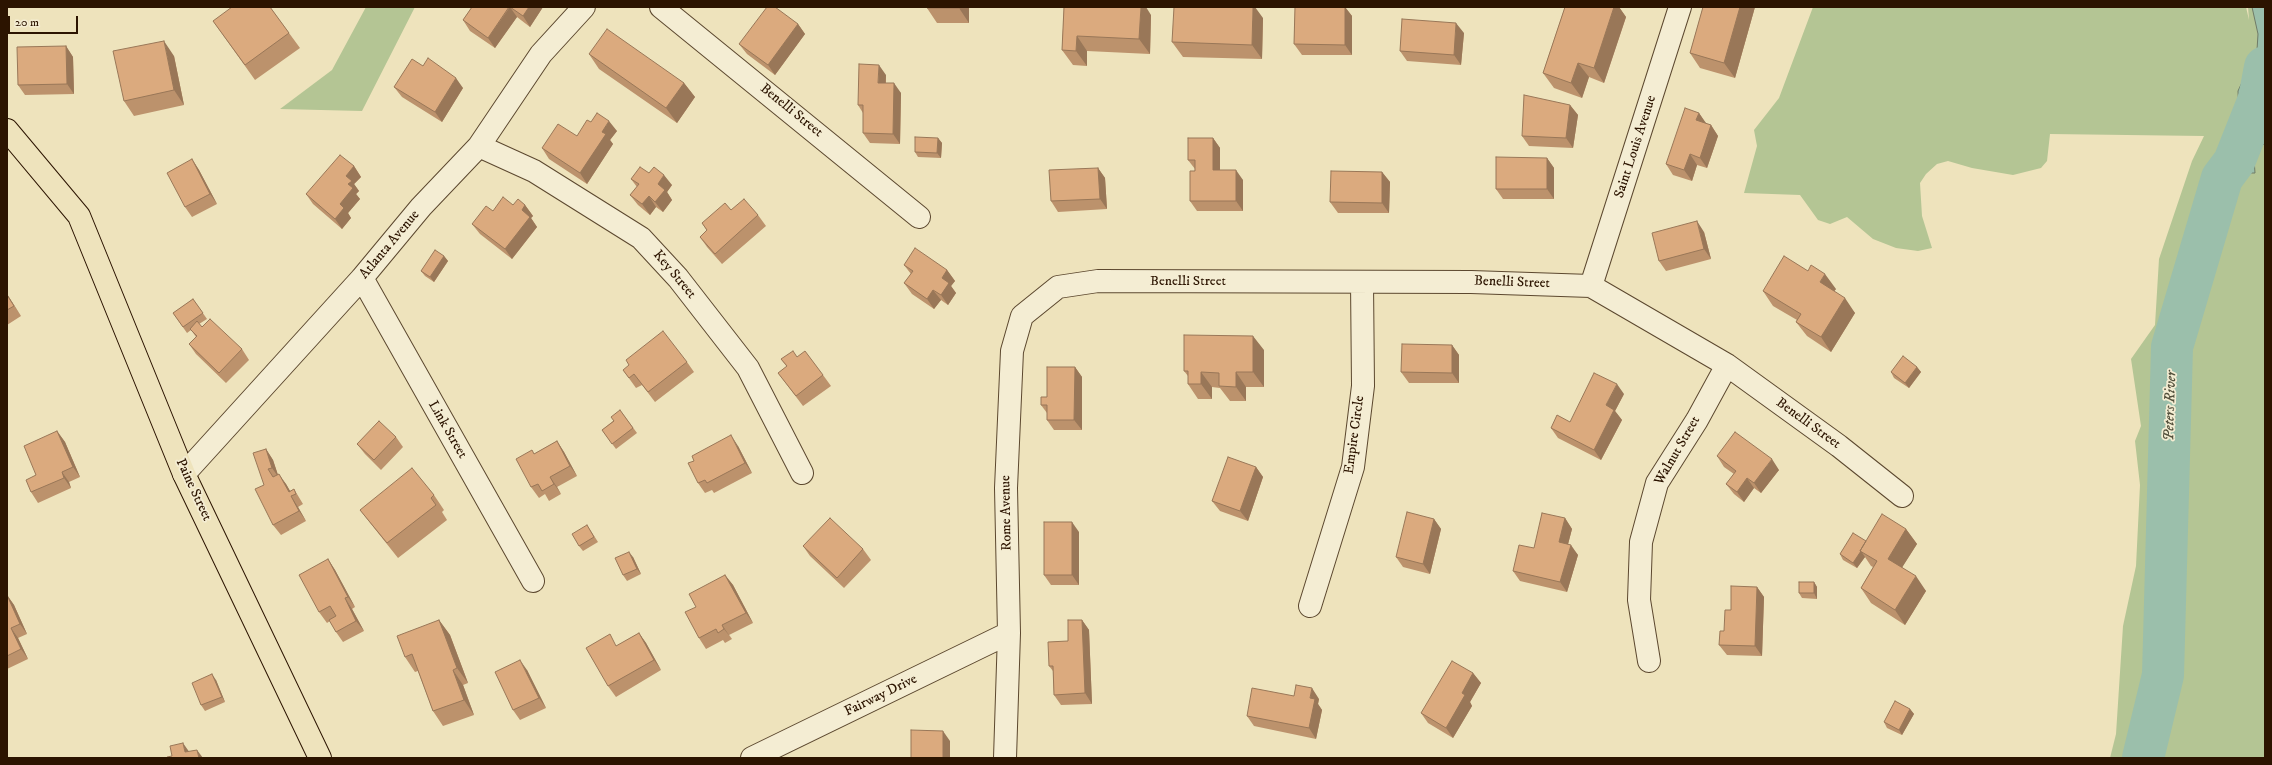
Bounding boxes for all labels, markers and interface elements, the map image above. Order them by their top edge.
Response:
scale bar [10,8,80,34]
text: 20 m [15,15,39,30]
street label: Benelli Street [756,81,826,141]
street label: Saint Louis Avenue [1611,94,1661,200]
street label: Atlanta Avenue [356,207,424,283]
street label: Key Street [649,247,699,303]
street label: Benelli Street [1474,273,1550,293]
street label: Benelli Street [1150,274,1226,290]
water label: Peters River [2161,371,2181,441]
street label: Empire Circle [1341,395,1369,475]
street label: Benelli Street [1772,395,1844,453]
street label: Link Street [424,398,470,462]
street label: Walnut Street [1652,414,1704,488]
street label: Paine Street [171,456,215,524]
street label: Rome Avenue [998,475,1016,551]
street label: Fairway Drive [842,671,920,721]

